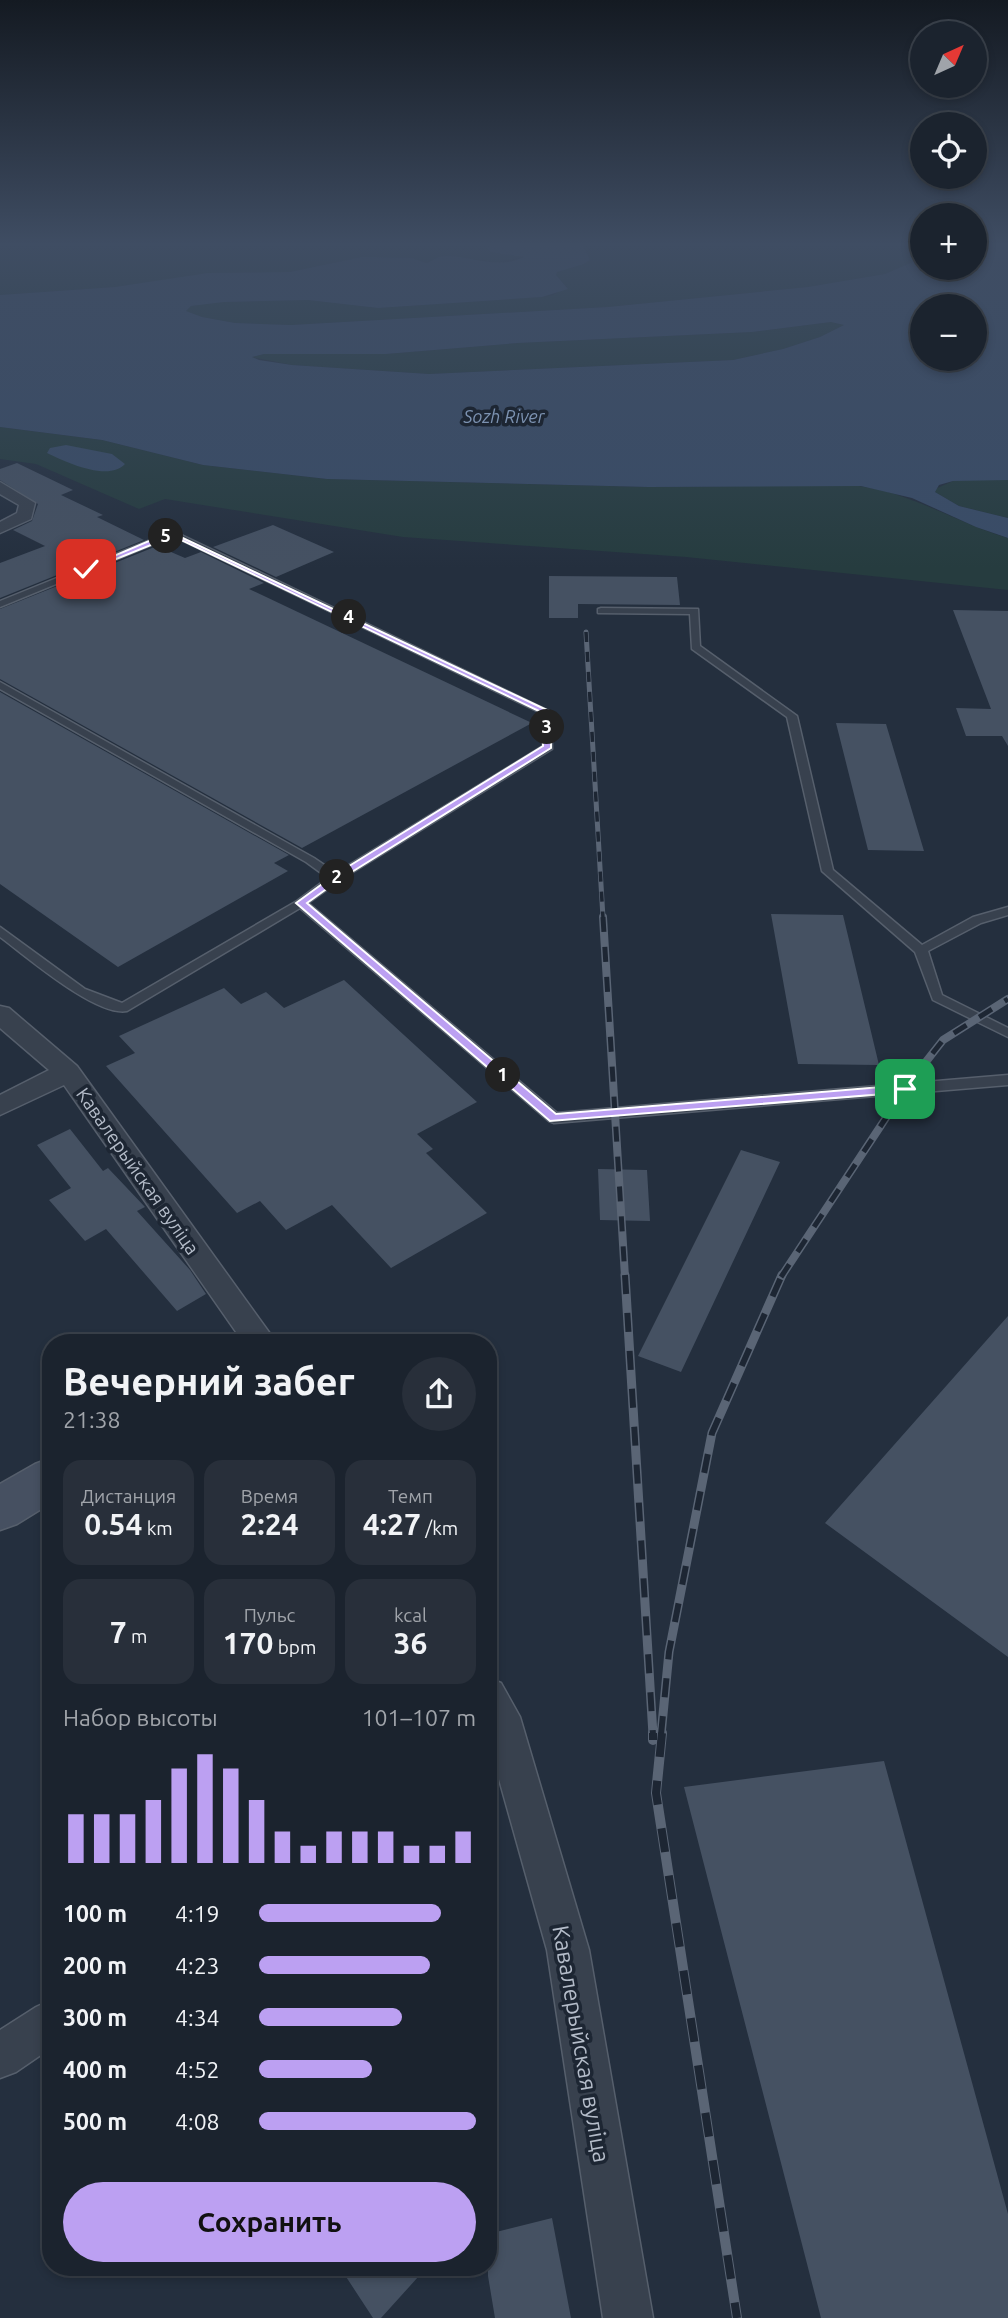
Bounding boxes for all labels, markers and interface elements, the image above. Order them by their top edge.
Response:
north arrow [910,21,987,98]
map controls [910,21,987,371]
button: locate [910,112,987,189]
button: + [910,203,987,280]
button: − [910,294,987,371]
water label: Sozh River [462,406,546,426]
pin: 5 [148,518,184,554]
text: 5 [160,524,171,546]
pin [56,539,116,599]
icon: check [67,550,105,588]
pin: 4 [332,600,366,634]
text: 4 [343,605,354,627]
pin: 3 [530,710,564,744]
text: 3 [541,715,552,737]
pin: 2 [320,860,354,894]
text: 2 [331,865,342,887]
pin: 1 [486,1058,520,1092]
pin [875,1059,935,1119]
text: 1 [497,1063,508,1085]
icon: arrive [886,1070,924,1108]
street label: Кавалерыйская вуліца [72,1083,204,1259]
button: share [402,1357,476,1431]
text: Вечерний забег [63,1360,355,1402]
text: 21:38 [63,1407,121,1432]
text: Дистанция [81,1485,176,1507]
text: Время [241,1485,298,1507]
text: Темп [388,1485,433,1507]
text: 0.54 [84,1507,142,1541]
text: 2:24 [240,1507,299,1541]
text: 4:27 [363,1507,421,1541]
text: km [142,1517,173,1539]
text: /km [421,1517,458,1539]
text: Пульс [244,1604,295,1626]
text: kcal [394,1604,427,1626]
text: 7 [110,1615,127,1649]
text: m [127,1625,147,1647]
text: 170 [223,1626,273,1660]
text: 36 [394,1626,427,1660]
text: bpm [273,1636,316,1658]
text: Набор высоты [63,1705,218,1730]
text: 101–107 m [362,1705,476,1730]
text: 100 m [63,1901,127,1926]
text: 4:19 [175,1901,220,1926]
street label: Кавалерыйская вуліца [548,1923,615,2164]
text: 200 m [63,1953,127,1978]
text: 4:23 [175,1953,220,1978]
text: 300 m [63,2005,127,2030]
text: 4:34 [175,2005,220,2030]
text: 400 m [63,2057,127,2082]
text: 4:52 [175,2057,220,2082]
text: 500 m [63,2109,127,2134]
text: 4:08 [175,2109,220,2134]
button: Сохранить [63,2182,476,2262]

